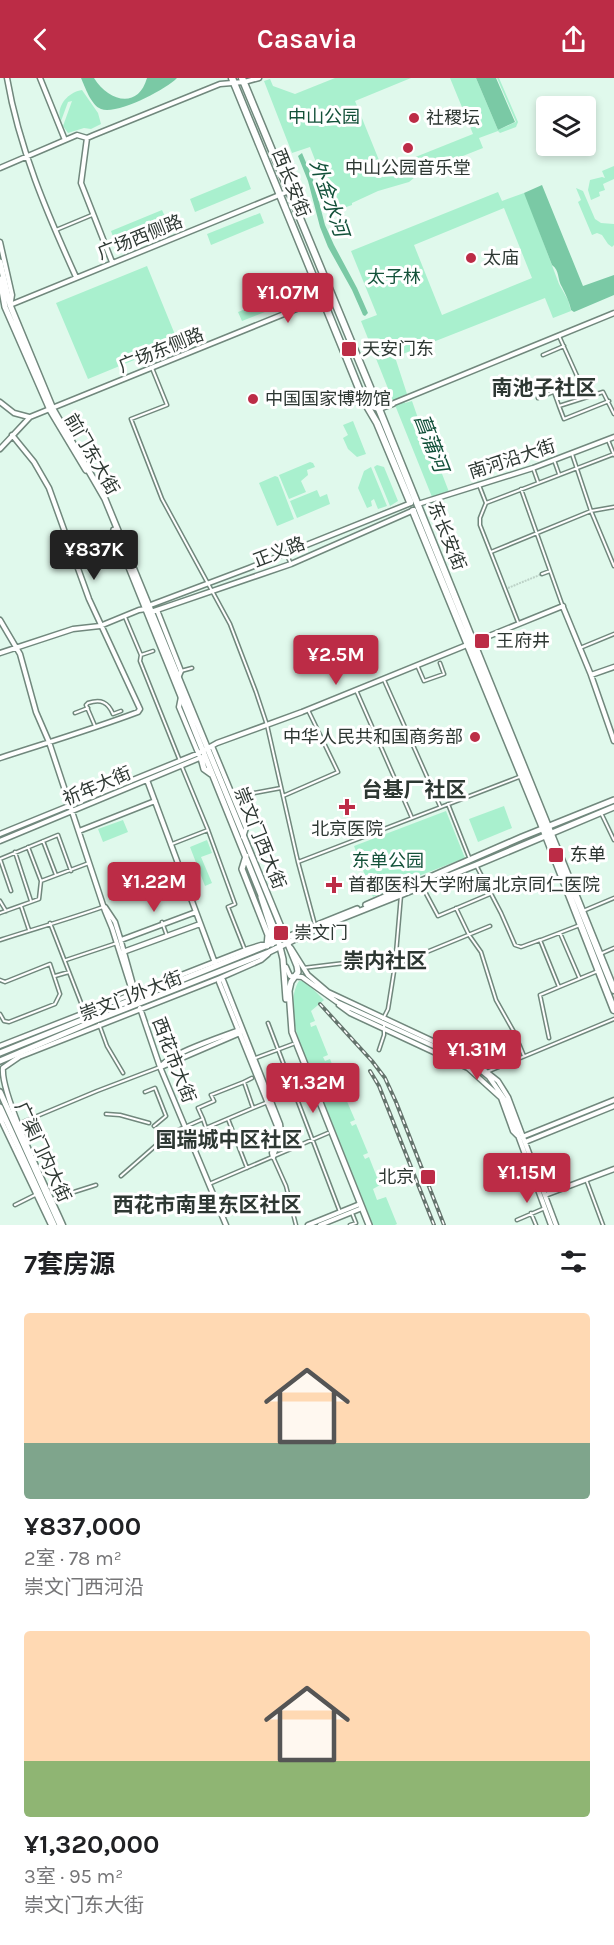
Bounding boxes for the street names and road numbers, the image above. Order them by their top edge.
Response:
street label: 西长安街 [267,146,315,220]
street label: 广场西侧路 [94,210,186,264]
street label: 广场东侧路 [115,323,207,377]
street label: 前门东大街 [60,410,124,498]
street label: 南河沿大街 [466,435,558,483]
street label: 东长安街 [423,499,471,573]
street label: 正义路 [250,532,308,572]
street label: 祈年大街 [60,762,134,810]
street label: 崇文门西大街 [230,784,290,892]
street label: 崇文门外大街 [77,966,185,1026]
street label: 西花市大街 [148,1014,200,1106]
street label: 广渠门内大街 [10,1098,76,1206]

